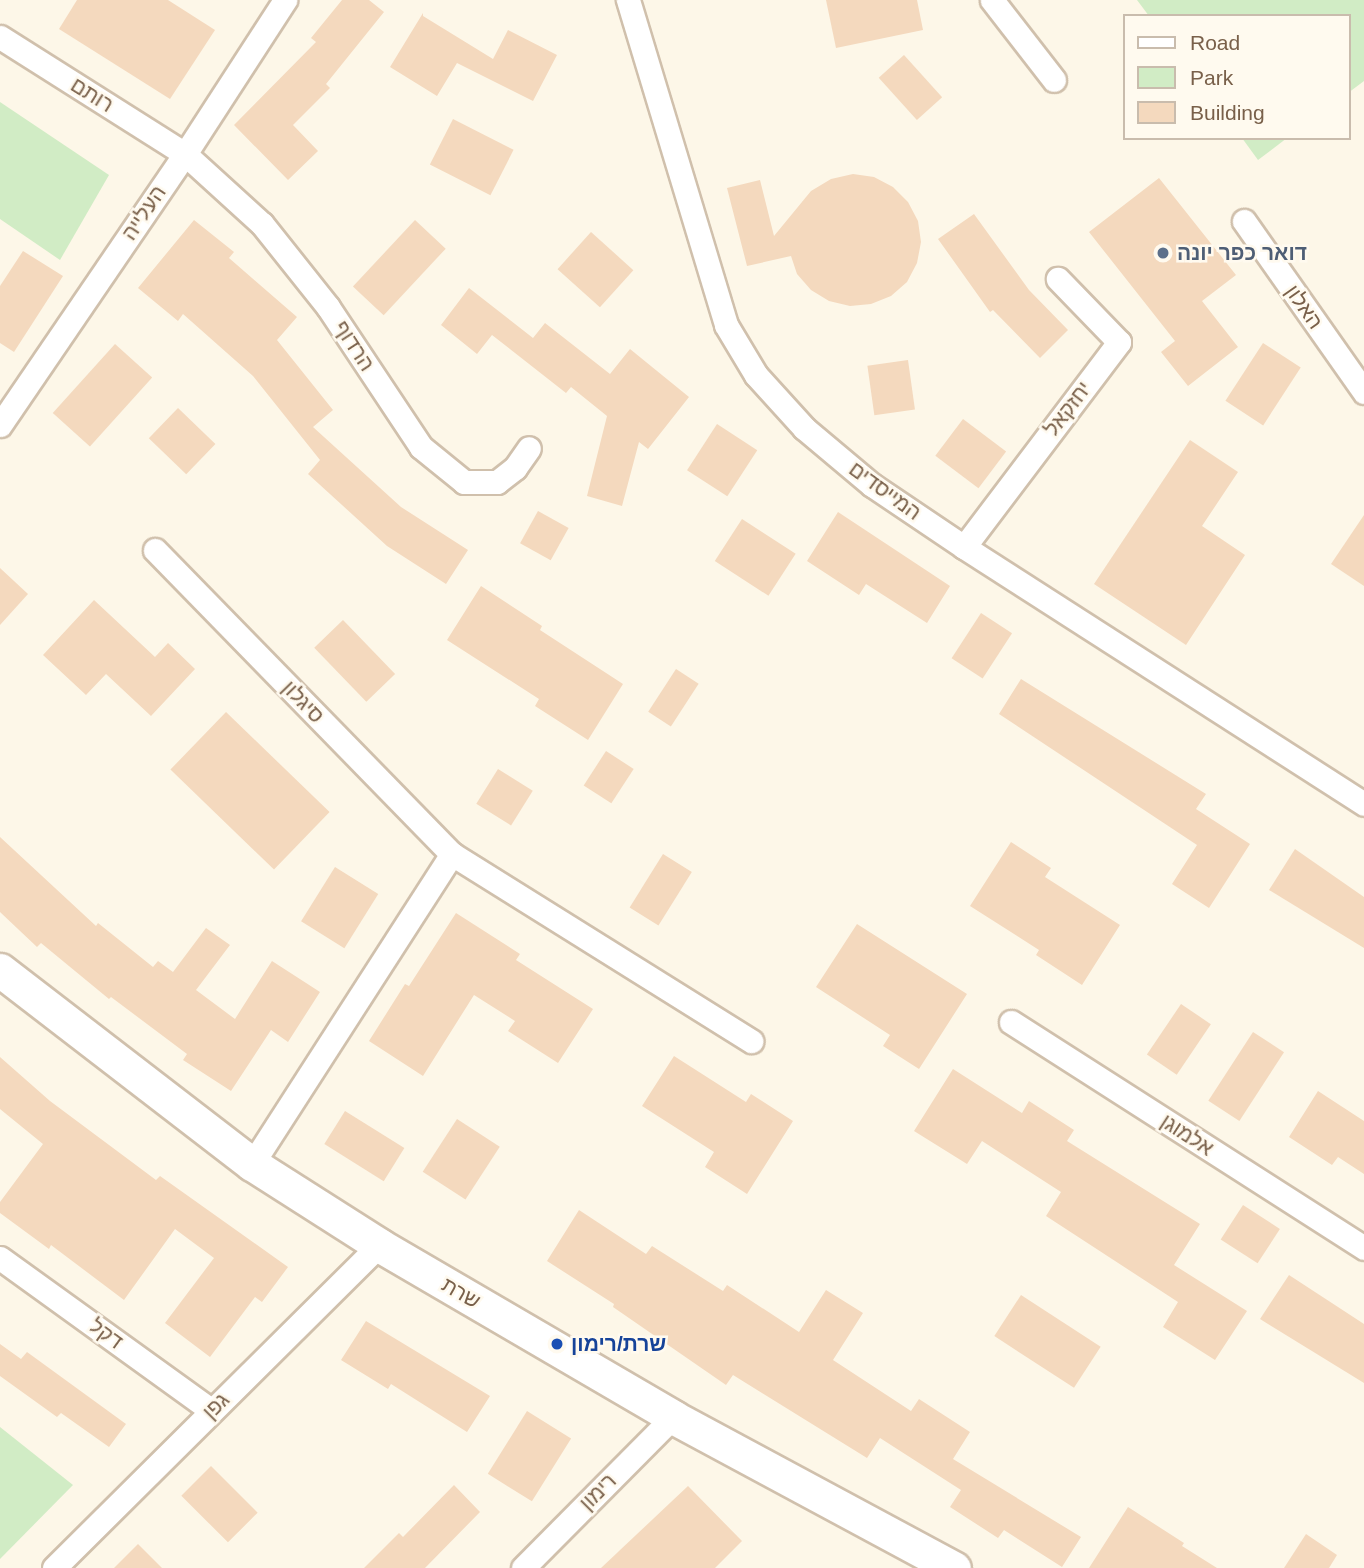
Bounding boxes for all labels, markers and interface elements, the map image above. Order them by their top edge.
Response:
legend [1122,14,1350,140]
text: Road [1190,31,1240,54]
text: Park [1190,66,1233,89]
street label: רותם [66,72,118,118]
text: Building [1190,101,1265,124]
street label: העלייה [117,181,171,245]
place label: דואר כפר יונה [1177,240,1307,266]
marker: דואר כפר יונה [1155,245,1171,261]
street label: האלון [1280,280,1328,334]
street label: הרדוף [329,316,379,376]
street label: יחזקאל [1039,377,1097,441]
street label: המייסדים [844,456,926,526]
street label: סיגלון [277,676,329,728]
street label: אלמוגן [1156,1109,1218,1161]
street label: שרת [437,1272,485,1314]
street label: דקל [84,1313,128,1355]
place label: שרת/רימון [571,1331,666,1357]
marker: שרת/רימון [549,1336,565,1352]
street label: גפן [197,1387,235,1425]
street label: רימון [574,1468,622,1516]

